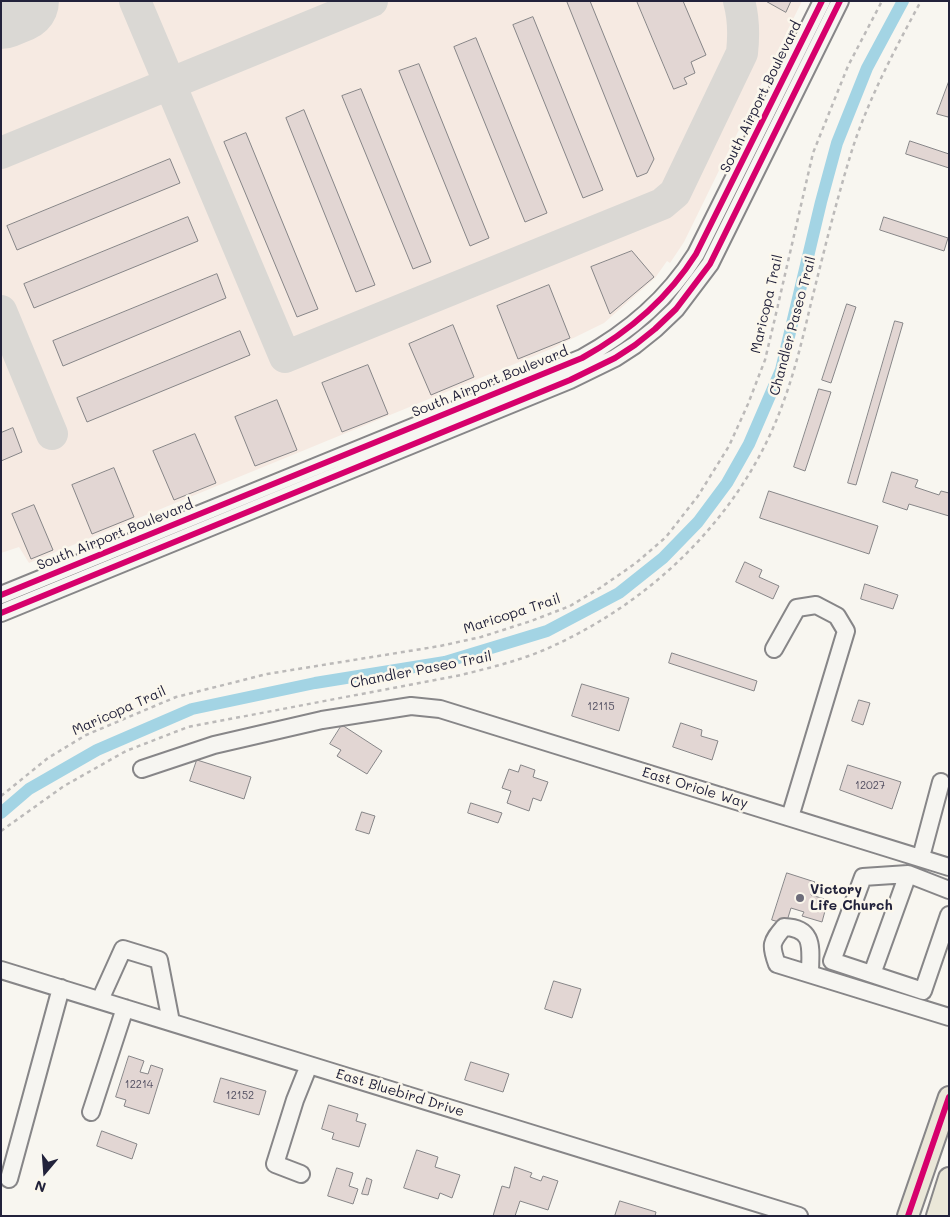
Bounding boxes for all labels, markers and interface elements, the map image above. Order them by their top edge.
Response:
street label: South Airport Boulevard [717,18,805,176]
street label: Maricopa Trail [747,253,787,355]
street label: Chandler Paseo Trail [766,254,820,398]
street label: South Airport Boulevard [410,343,570,421]
street label: South Airport Boulevard [35,496,195,574]
street label: Maricopa Trail [461,590,563,638]
street label: Chandler Paseo Trail [349,648,493,692]
street label: Maricopa Trail [69,683,169,739]
house number: 12115 [587,700,615,714]
street label: East Oriole Way [640,764,750,812]
house number: 12027 [855,779,885,793]
place label: Victory Life Church [810,882,893,914]
marker: Victory Life Church [794,892,806,904]
street label: East Bluebird Drive [334,1065,466,1121]
house number: 12214 [125,1078,153,1092]
house number: 12152 [226,1089,254,1103]
north arrow [20,1147,70,1197]
text: N [32,1176,48,1197]

